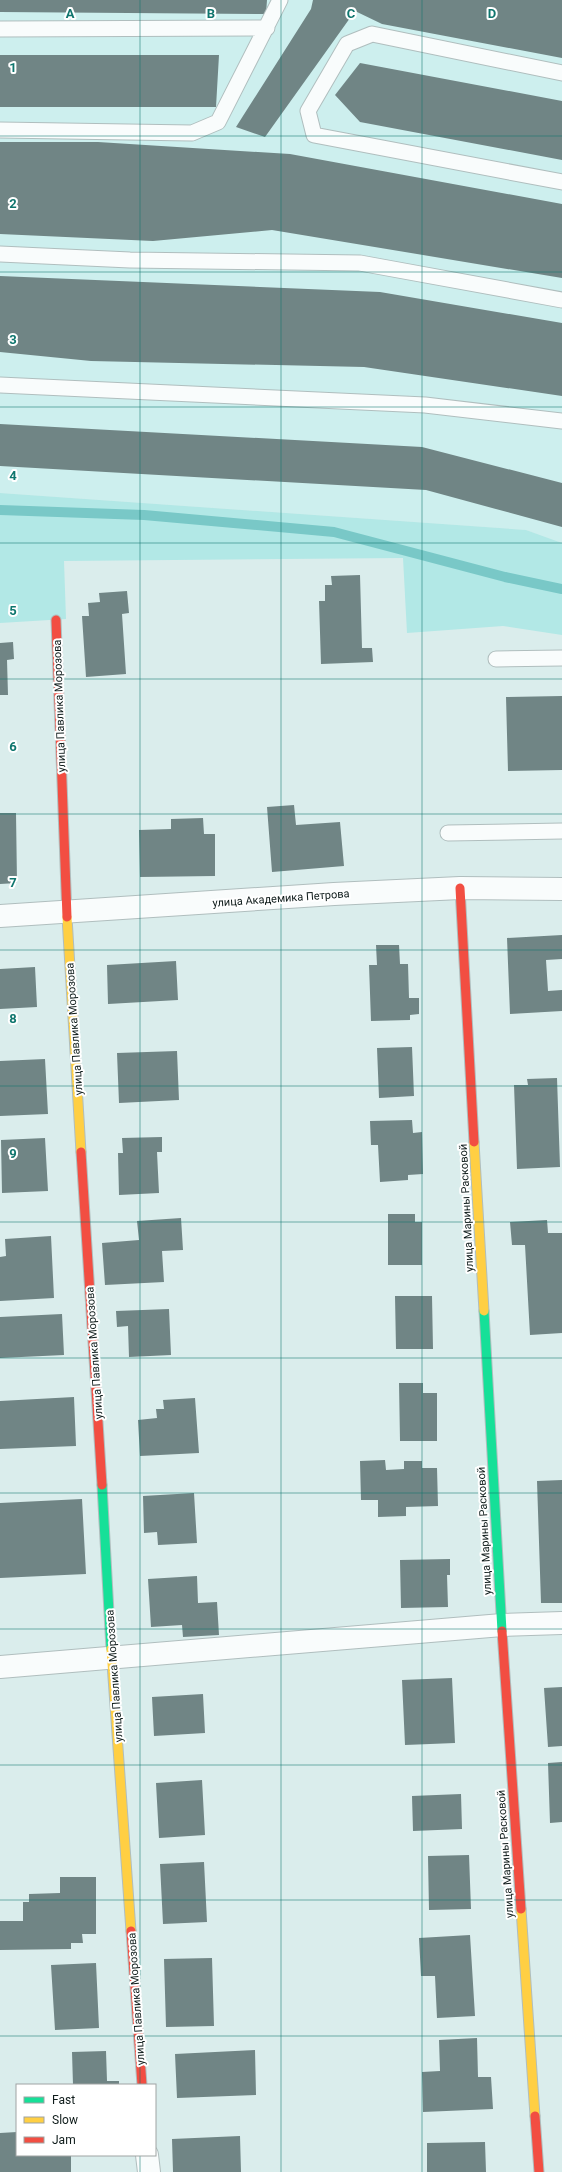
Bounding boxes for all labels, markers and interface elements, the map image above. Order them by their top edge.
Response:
text: A [66,6,75,21]
text: B [207,6,215,21]
text: C [347,6,356,21]
text: D [488,6,496,21]
text: 1 [9,60,17,75]
text: 2 [9,196,17,211]
text: 3 [9,332,17,347]
text: 4 [9,468,17,483]
text: 5 [9,603,17,618]
street label: улица Павлика Морозова [51,639,68,773]
text: 6 [9,739,17,754]
text: 7 [9,875,17,890]
street label: улица Академика Петрова [212,887,350,910]
street label: улица Павлика Морозова [63,962,86,1096]
text: 8 [9,1011,17,1026]
street label: улица Марины Расковой [457,1144,476,1272]
text: 9 [9,1146,17,1161]
street label: улица Павлика Морозова [83,1286,106,1420]
street label: улица Марины Расковой [475,1467,494,1595]
street label: улица Павлика Морозова [103,1609,126,1743]
street label: улица Марины Расковой [495,1790,516,1918]
street label: улица Павлика Морозова [125,1932,148,2066]
legend [16,2084,156,2156]
text: Fast [52,2093,75,2107]
text: Slow [52,2113,78,2127]
text: Jam [52,2133,76,2147]

